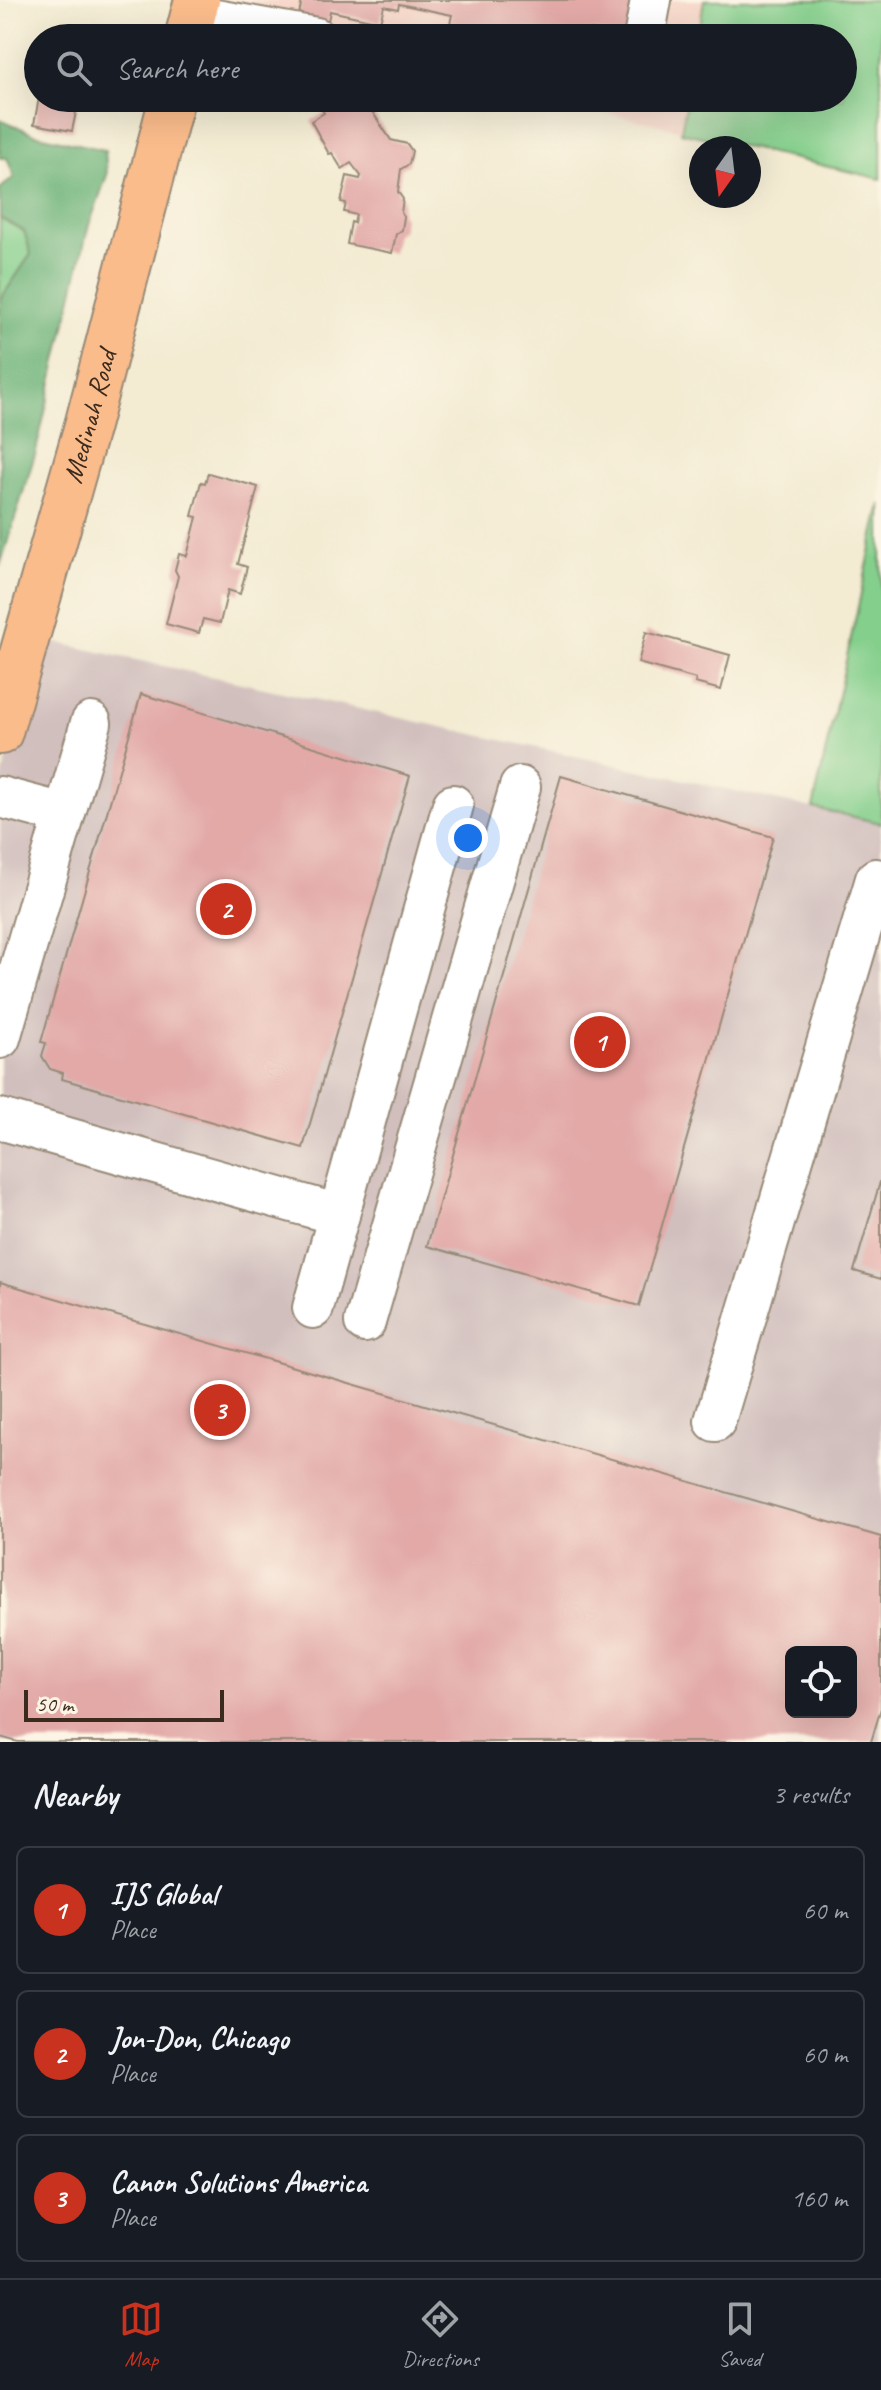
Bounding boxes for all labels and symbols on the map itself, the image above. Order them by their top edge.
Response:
north arrow [689,136,761,208]
street label: Medinah Road [54,342,124,487]
your location [448,818,488,858]
pin: 2 [200,879,252,939]
pin: 1 [574,1012,626,1072]
pin: 3 [194,1380,246,1440]
scale bar [24,1686,224,1722]

